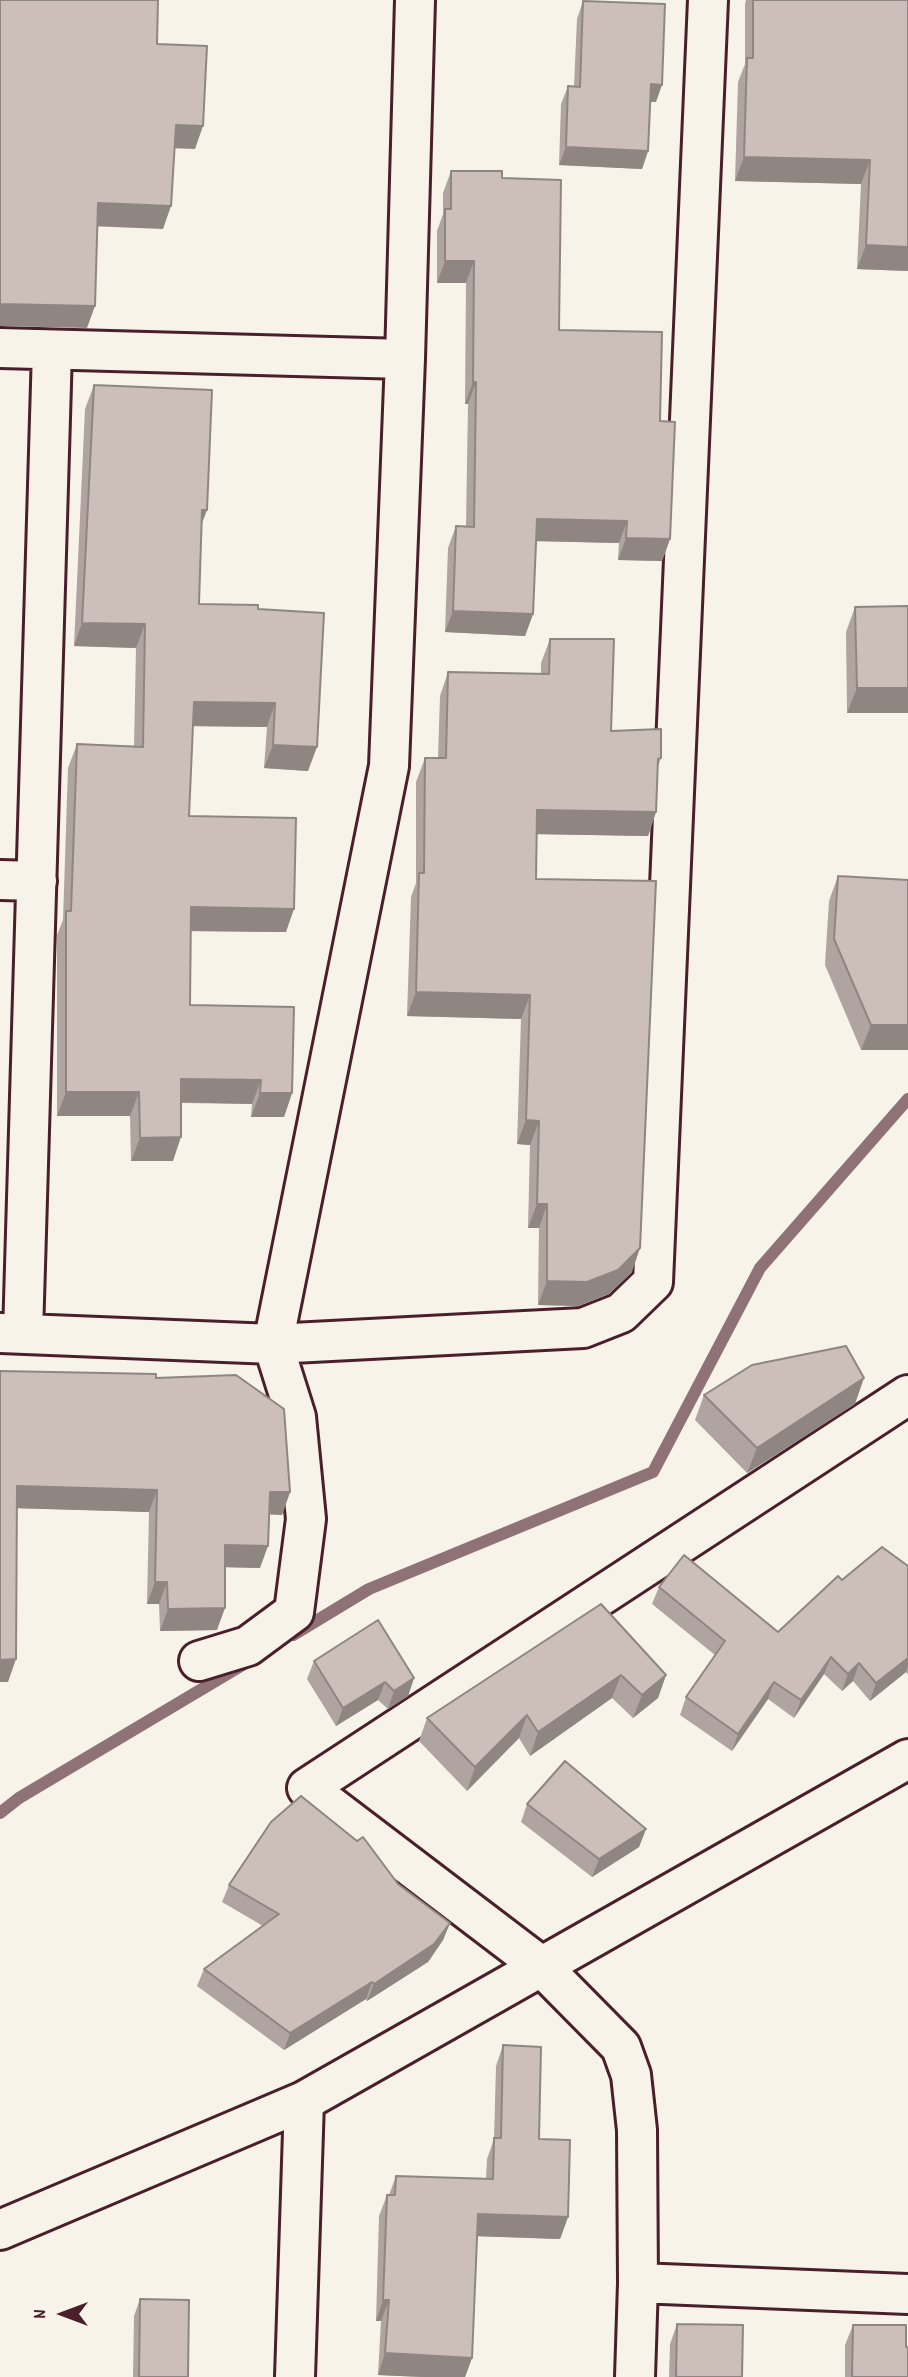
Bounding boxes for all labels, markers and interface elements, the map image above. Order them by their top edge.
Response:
north arrow [28,2279,98,2349]
text: N [28,2309,55,2319]

